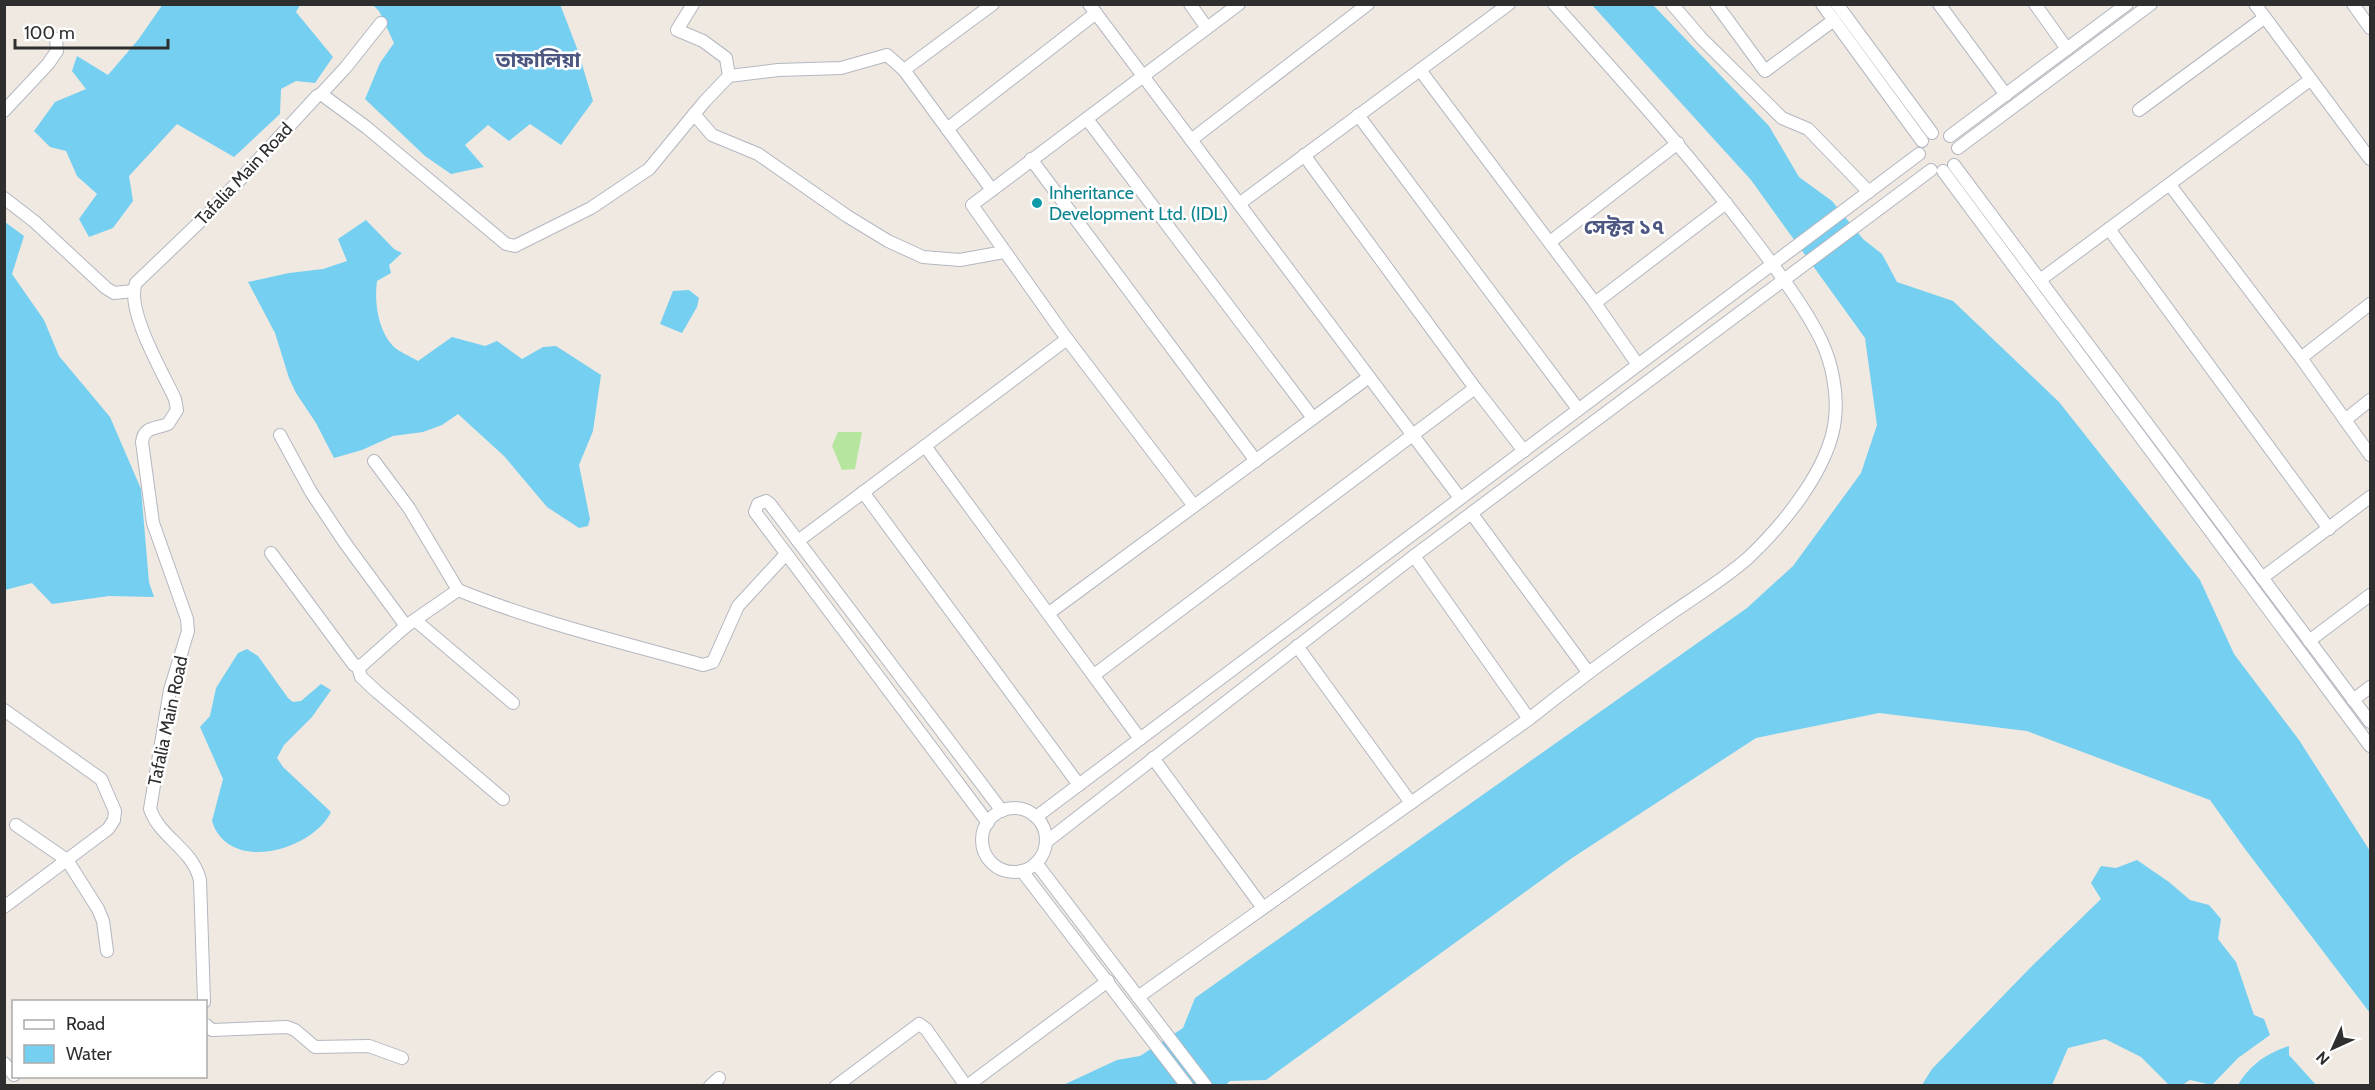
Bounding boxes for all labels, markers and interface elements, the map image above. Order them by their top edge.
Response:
scale bar [15,12,168,50]
text: 100 m [24,22,75,44]
district label: তাফালিয়া [495,47,581,72]
street label: Tafalia Main Road [191,118,297,230]
place label: Inheritance Development Ltd. (IDL) [1049,182,1228,225]
marker: Inheritance Development Ltd. (IDL) [1030,196,1044,210]
district label: সেক্টর ১৭ [1584,214,1664,239]
street label: Tafalia Main Road [143,654,193,788]
legend [12,1000,207,1078]
text: Road [66,1013,105,1035]
north arrow [2303,1018,2363,1078]
text: Water [66,1043,112,1065]
text: N [2312,1048,2333,1069]

